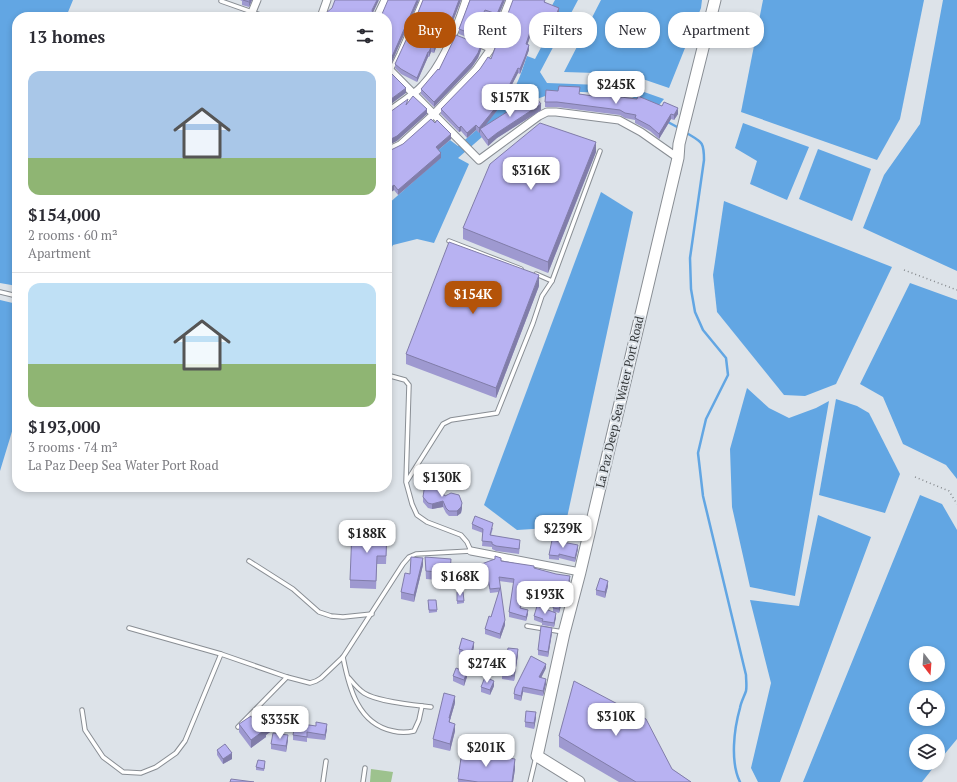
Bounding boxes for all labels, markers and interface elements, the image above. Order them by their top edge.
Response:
chip: Buy [404,12,456,48]
chip: Rent [464,12,521,48]
chip: Filters [529,12,597,48]
chip: New [605,12,660,48]
chip: Apartment [668,12,764,48]
text: 13 homes [28,25,105,48]
icon: filters [354,25,376,47]
pin: $245K [588,71,644,105]
text: $245K [597,75,635,93]
pin: $157K [482,84,538,118]
text: $157K [491,88,529,106]
icon: home [166,97,238,169]
pin: $316K [503,157,559,191]
text: $316K [512,161,550,179]
text: $154,000 [28,203,100,226]
text: 2 rooms · 60 m² [28,226,118,244]
text: Apartment [28,244,91,262]
pin: $154K [445,281,501,315]
text: $154K [454,285,492,303]
icon: home [166,309,238,381]
street label: La Paz Deep Sea Water Port Road [592,314,647,489]
text: $193,000 [28,415,100,438]
text: 3 rooms · 74 m² [28,438,118,456]
text: La Paz Deep Sea Water Port Road [28,456,219,474]
pin: $130K [414,464,470,498]
text: $130K [423,468,461,486]
pin: $239K [535,515,591,549]
text: $239K [544,519,582,537]
pin: $188K [339,520,395,554]
text: $188K [348,524,386,542]
pin: $168K [432,563,488,597]
text: $168K [441,567,479,585]
pin: $193K [517,581,573,615]
text: $193K [526,585,564,603]
north arrow [909,646,945,682]
map controls [909,646,945,770]
pin: $274K [459,650,515,684]
text: $274K [468,654,506,672]
button: locate [909,690,945,726]
pin: $310K [588,703,644,737]
pin: $335K [252,706,308,740]
text: $310K [597,707,635,725]
text: $335K [261,710,299,728]
pin: $201K [458,734,514,768]
button: layers [909,734,945,770]
text: $201K [467,738,505,756]

